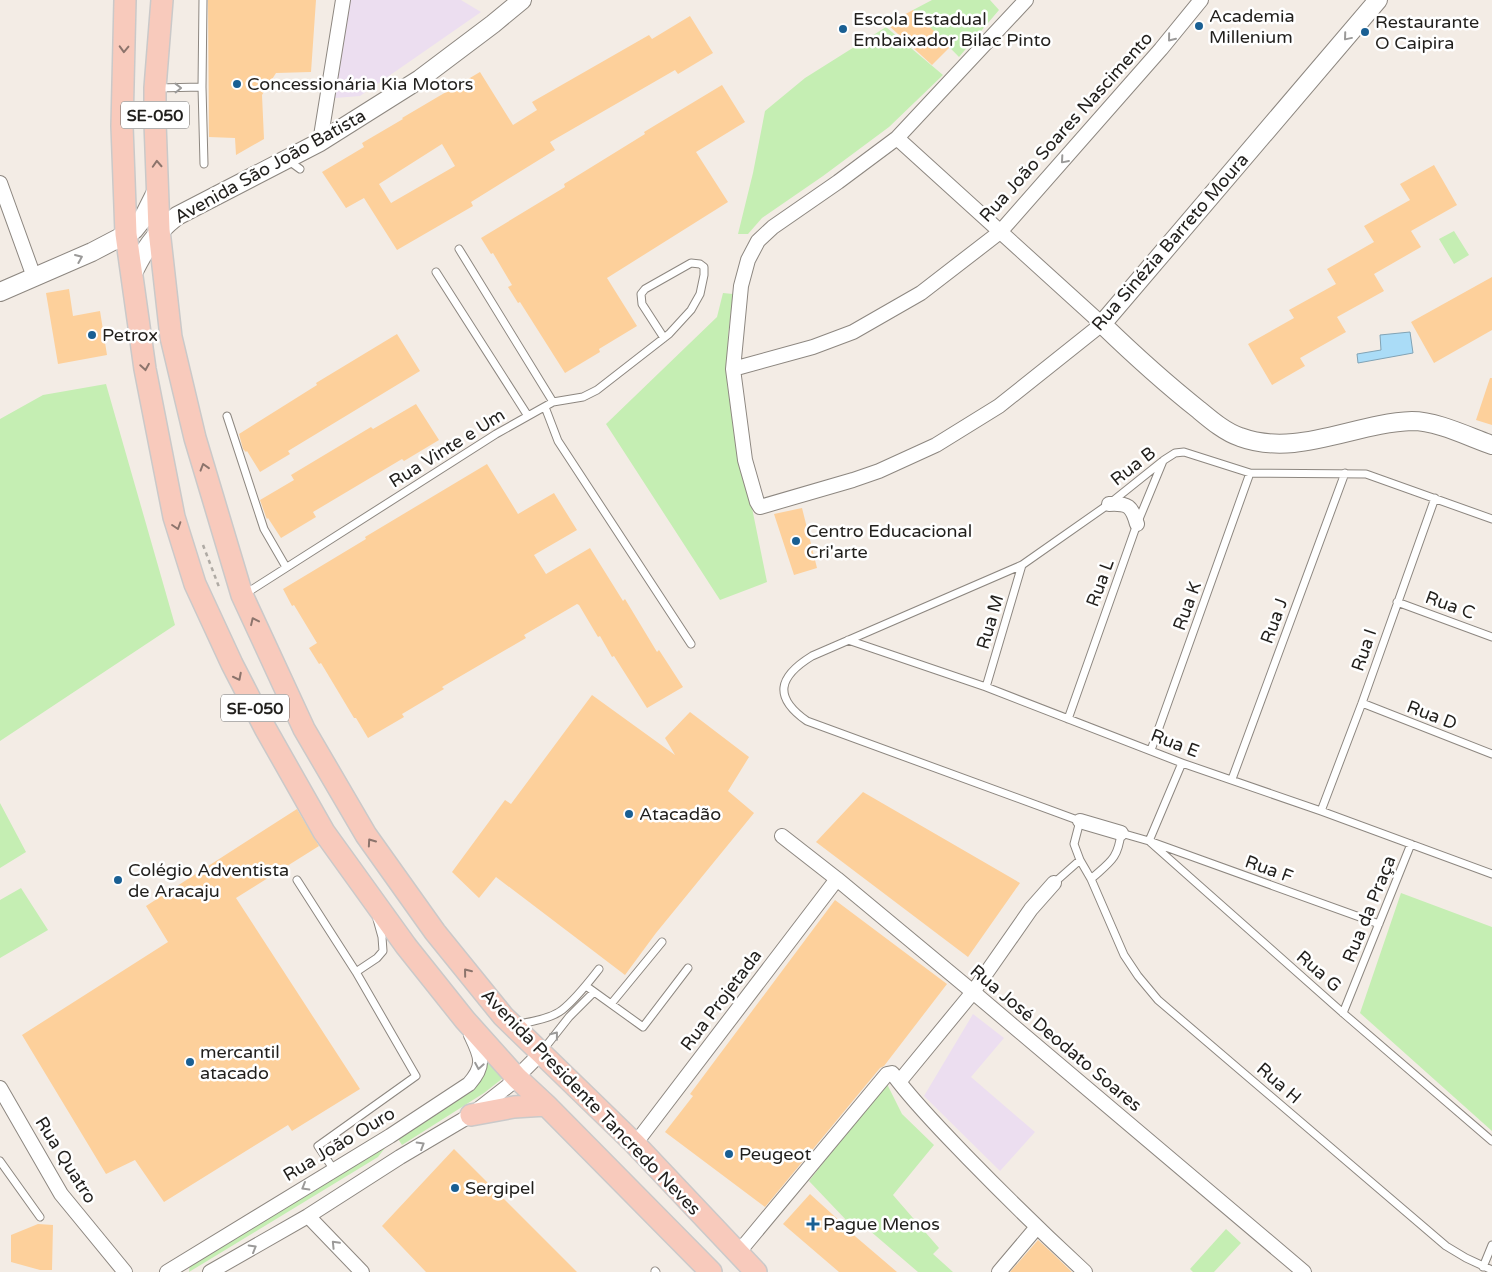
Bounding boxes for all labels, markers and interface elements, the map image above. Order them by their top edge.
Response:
place label: Academia Millenium [1209,5,1295,48]
place label: Escola Estadual Embaixador Bilac Pinto [853,8,1051,51]
place label: Restaurante O Caipira [1375,11,1479,54]
marker: Academia Millenium [1193,20,1205,32]
marker: Escola Estadual Embaixador Bilac Pinto [837,23,849,35]
marker: Restaurante O Caipira [1359,26,1371,38]
street label: Rua João Soares Nascimento [975,27,1157,227]
one-way arrow [1344,31,1352,40]
one-way arrow [1168,32,1176,41]
one-way arrow [119,45,129,53]
place label: Concessionária Kia Motors [247,73,473,95]
marker: Concessionária Kia Motors [231,78,243,90]
one-way arrow [175,82,183,93]
road number: SE-050 [121,102,189,128]
street label: Avenida São João Batista [171,104,369,228]
street label: Rua Sinézia Barreto Moura [1087,149,1253,335]
one-way arrow [1060,155,1069,164]
one-way arrow [151,160,162,168]
one-way arrow [74,254,83,265]
place label: Petrox [102,324,158,346]
marker: Petrox [86,329,98,341]
one-way arrow [139,363,149,372]
street label: Rua Vinte e Um [385,404,509,492]
street label: Rua B [1106,442,1160,490]
one-way arrow [199,463,209,471]
place label: Centro Educacional Cri'arte [806,520,972,563]
one-way arrow [171,522,181,530]
marker: Centro Educacional Cri'arte [790,535,802,547]
street label: Rua L [1081,556,1119,610]
street label: Rua K [1168,578,1206,634]
street label: Rua C [1422,586,1478,624]
street label: Rua M [972,592,1008,652]
street label: Rua J [1256,595,1292,647]
one-way arrow [250,617,260,626]
street label: Rua I [1346,626,1382,674]
one-way arrow [232,671,242,680]
road number: SE-050 [221,694,289,721]
street label: Rua D [1404,695,1460,735]
street label: Rua E [1148,724,1202,762]
place label: Atacadão [639,803,721,825]
marker: Atacadão [623,808,635,820]
one-way arrow [368,838,377,847]
street label: Rua F [1242,850,1296,888]
street label: Rua da Praça [1338,852,1400,966]
place label: Colégio Adventista de Aracaju [128,859,289,902]
marker: Colégio Adventista de Aracaju [112,874,124,886]
street label: Rua Projetada [676,945,766,1055]
street label: Rua G [1292,946,1346,996]
street label: Rua José Deodato Soares [966,960,1146,1116]
one-way arrow [463,969,472,978]
street label: Avenida Presidente Tancredo Neves [477,984,705,1220]
one-way arrow [549,1032,557,1041]
place label: mercantil atacado [200,1041,280,1084]
marker: mercantil atacado [184,1056,196,1068]
street label: Rua H [1252,1058,1306,1108]
one-way arrow [474,1061,484,1070]
street label: Rua João Ouro [279,1102,399,1186]
street label: Rua Quatro [31,1112,101,1208]
one-way arrow [416,1141,425,1151]
place label: Peugeot [739,1143,811,1165]
marker: Peugeot [723,1148,735,1160]
place label: Sergipel [465,1177,535,1199]
one-way arrow [302,1180,311,1190]
marker: Sergipel [449,1182,461,1194]
place label: Pague Menos [823,1213,940,1235]
marker: Pague Menos [807,1218,819,1230]
one-way arrow [332,1241,341,1250]
one-way arrow [247,1244,256,1254]

